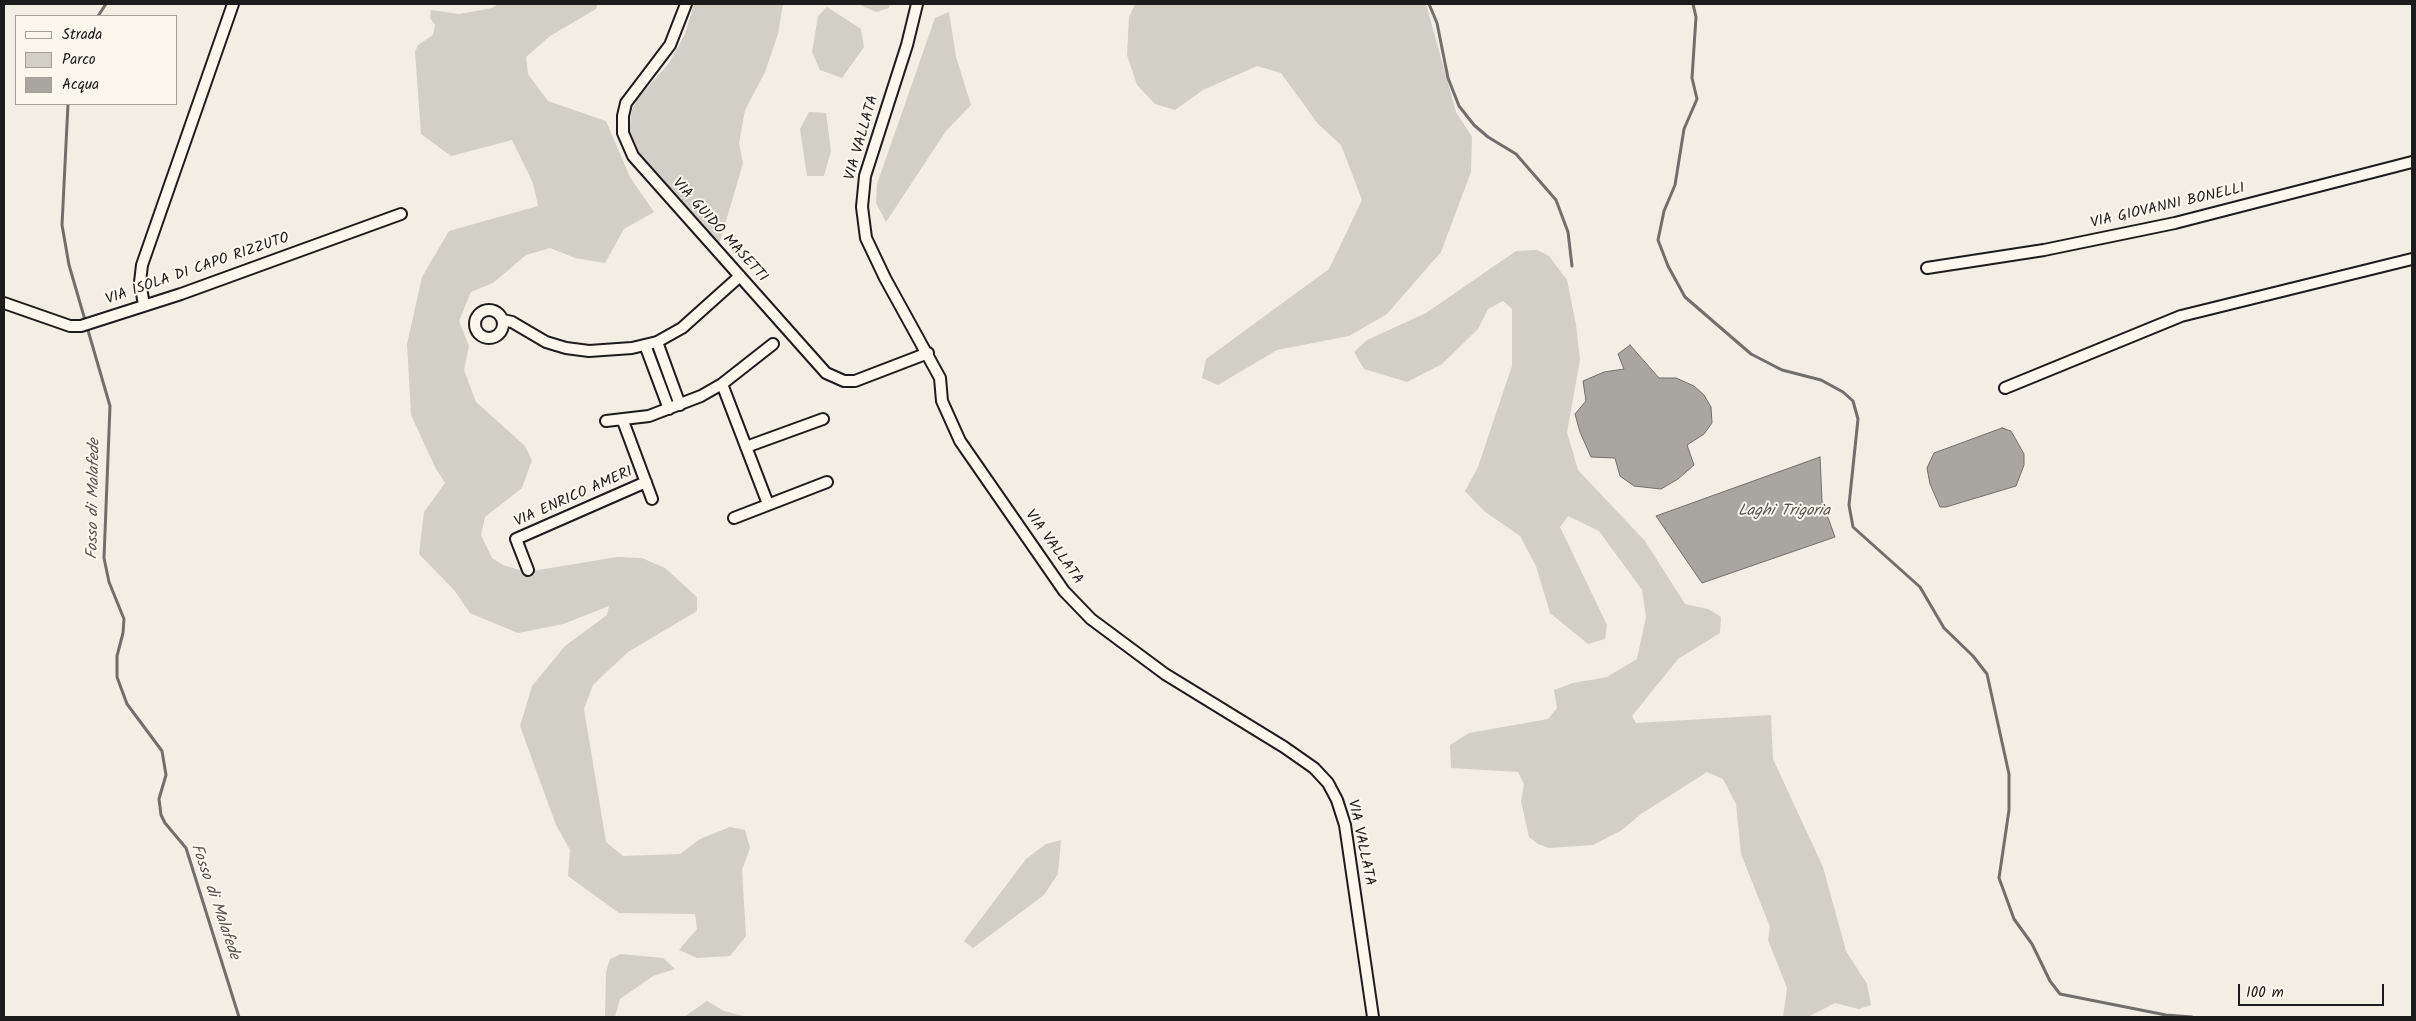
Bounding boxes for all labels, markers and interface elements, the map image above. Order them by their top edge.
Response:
legend [15,15,178,105]
text: Strada [62,23,102,47]
text: Parco [62,48,96,72]
text: Acqua [62,73,99,97]
street label: VIA VALLATA [842,93,884,183]
street label: VIA GUIDO MASETTI [668,175,770,287]
street label: VIA GIOVANNI BONELLI [2089,181,2247,233]
street label: VIA ISOLA DI CAPO RIZZUTO [104,230,292,310]
water label: Fosso di Malafede [84,438,106,560]
street label: VIA ENRICO AMERI [512,464,636,532]
water label: Laghi Trigoria [1738,502,1830,522]
street label: VIA VALLATA [1020,507,1086,589]
street label: VIA VALLATA [1342,798,1378,888]
water label: Fosso di Malafede [185,842,243,962]
scale bar [2241,974,2387,1006]
text: 100 m [2246,981,2284,1005]

